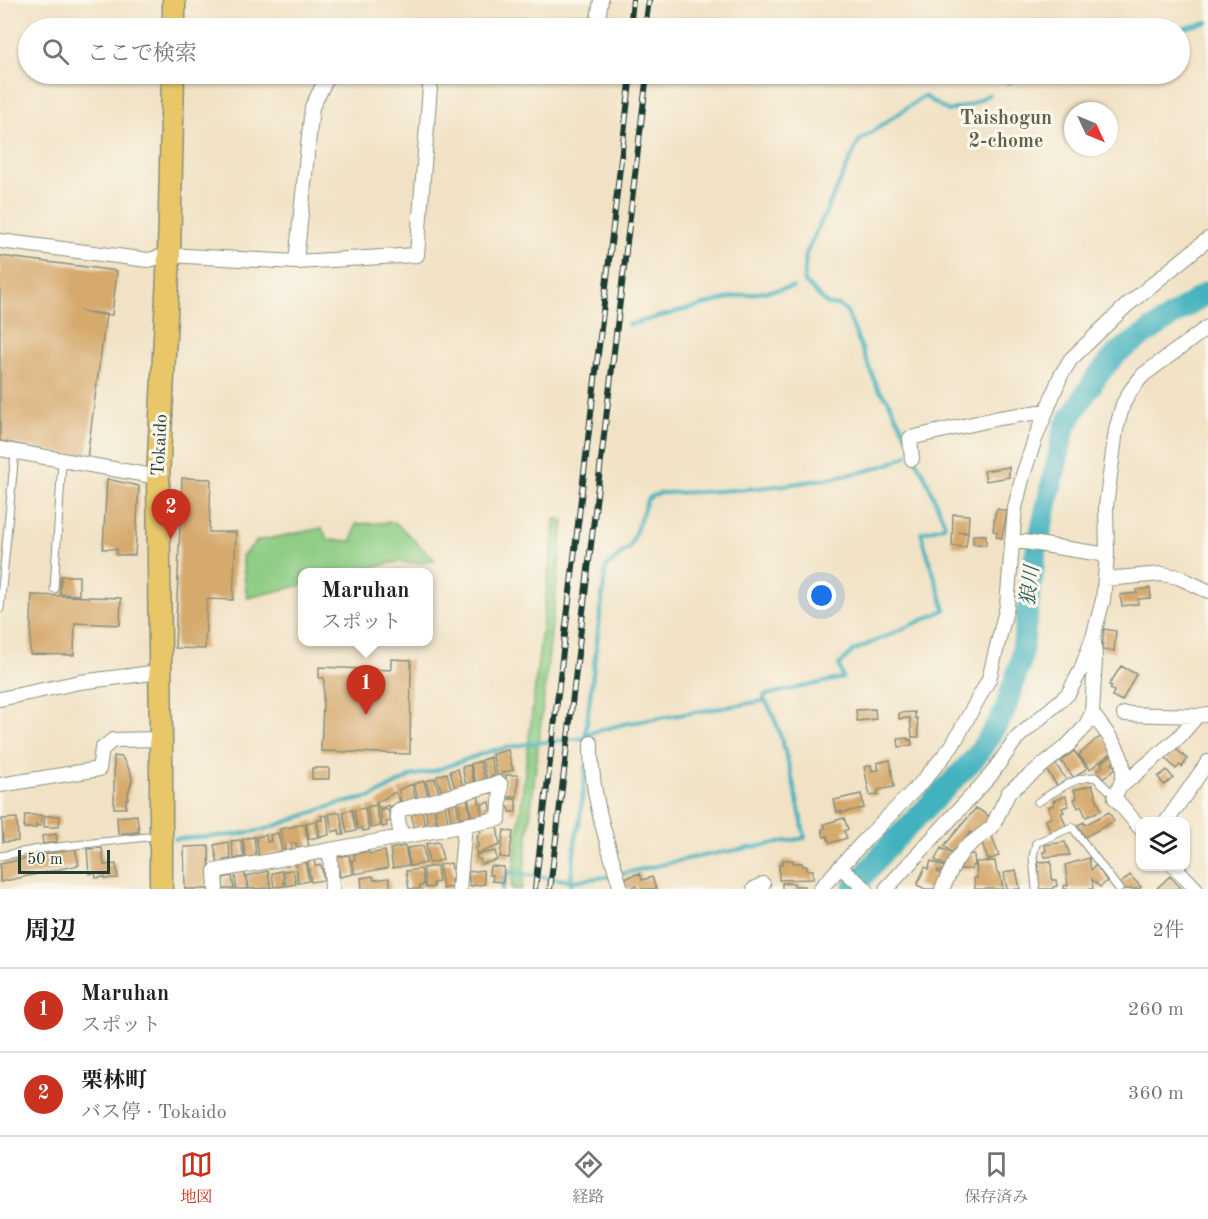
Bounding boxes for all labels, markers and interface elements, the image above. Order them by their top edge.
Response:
search box [18,18,1190,84]
icon: search [39,35,72,68]
text: ここで検索 [87,43,197,65]
north arrow [1064,102,1118,156]
district label: Taishogun 2-chome [960,109,1052,152]
street label: Tokaido [149,414,171,476]
pin: 2 [152,490,190,539]
water label: 狼川 [1017,563,1044,607]
popup [298,568,433,646]
text: Maruhan [321,580,410,602]
your location [807,581,836,610]
text: スポット [321,613,401,633]
pin: 1 [346,666,386,715]
map controls [1136,817,1190,871]
button: layers [1136,817,1190,871]
scale bar [18,847,110,874]
text: 50 m [27,852,63,868]
text: 周辺 [24,919,76,945]
text: 2件 [1152,921,1184,941]
text: Maruhan [81,983,169,1005]
text: 1 [38,1000,49,1020]
text: 260 m [1128,1000,1184,1020]
text: スポット [81,1016,161,1036]
text: 栗林町 [81,1070,147,1092]
text: 2 [38,1084,49,1104]
text: 360 m [1128,1084,1184,1104]
text: バス停 · Tokaido [81,1103,227,1123]
tab: 地図 [180,1148,213,1208]
tab: 経路 [572,1148,605,1208]
tab: 保存済み [964,1148,1028,1208]

